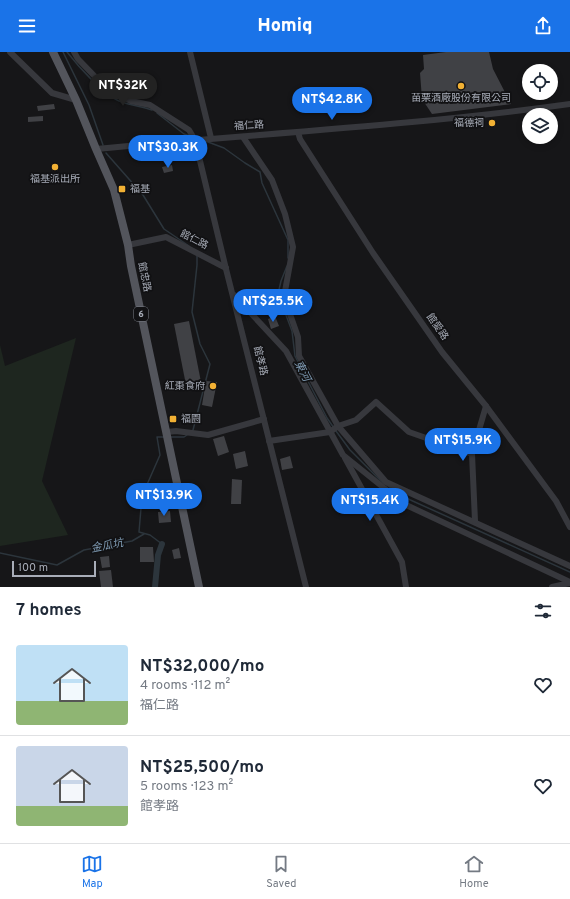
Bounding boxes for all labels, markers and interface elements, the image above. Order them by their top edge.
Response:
icon: menu [16,15,38,37]
text: Homiq [258,15,312,38]
icon: share [532,15,554,37]
map controls [522,64,558,144]
button: locate [522,64,558,100]
pin: NT$32K [90,73,156,107]
text: NT$32K [98,78,148,94]
marker: 苗栗酒廠股份有限公司 [456,81,466,91]
pin: NT$42.8K [291,87,373,121]
text: NT$42.8K [301,92,363,108]
place label: 苗栗酒廠股份有限公司 [411,92,511,105]
button: layers [522,108,558,144]
place label: 福德祠 [454,117,484,130]
street label: 福仁路 [234,118,264,134]
marker: 福德祠 [487,118,497,128]
pin: NT$30.3K [127,135,209,169]
text: NT$30.3K [137,140,199,156]
marker: 福基派出所 [50,162,60,172]
place label: 福基派出所 [30,173,80,186]
place label: 福基 [130,183,150,196]
marker: 福基 [117,184,127,194]
street label: 館仁路 [178,227,210,253]
street label: 館忠路 [135,261,153,293]
pin: NT$25.5K [232,289,314,323]
text: NT$25.5K [242,294,304,310]
road number: 6 [134,307,148,321]
street label: 館愛路 [423,311,451,343]
street label: 館孝路 [250,345,270,377]
water label: 東河 [291,358,314,386]
place label: 紅棗食府 [165,380,205,393]
marker: 紅棗食府 [208,381,218,391]
place label: 福園 [181,413,201,426]
marker: 福園 [168,414,178,424]
pin: NT$15.9K [422,428,504,462]
text: NT$15.9K [434,433,492,449]
pin: NT$13.9K [123,483,205,517]
text: NT$13.9K [135,488,193,504]
pin: NT$15.4K [329,488,411,522]
text: NT$15.4K [341,493,399,509]
water label: 金瓜坑 [89,536,126,556]
scale bar [12,559,96,578]
text: 100 m [18,561,48,575]
text: 7 homes [16,600,82,622]
icon: filters [532,600,554,622]
text: NT$32,000/mo [140,656,264,678]
icon: home [48,661,96,709]
icon: heart [532,674,554,696]
text: 4 rooms · 112 m² [140,678,230,694]
text: 福仁路 [140,698,179,714]
text: NT$25,500/mo [140,757,264,779]
icon: home [48,762,96,810]
icon: heart [532,775,554,797]
text: 5 rooms · 123 m² [140,779,233,795]
text: 館孝路 [140,799,179,815]
tab: Map [81,853,103,891]
tab: Saved [266,853,297,891]
tab: Home [459,853,489,891]

